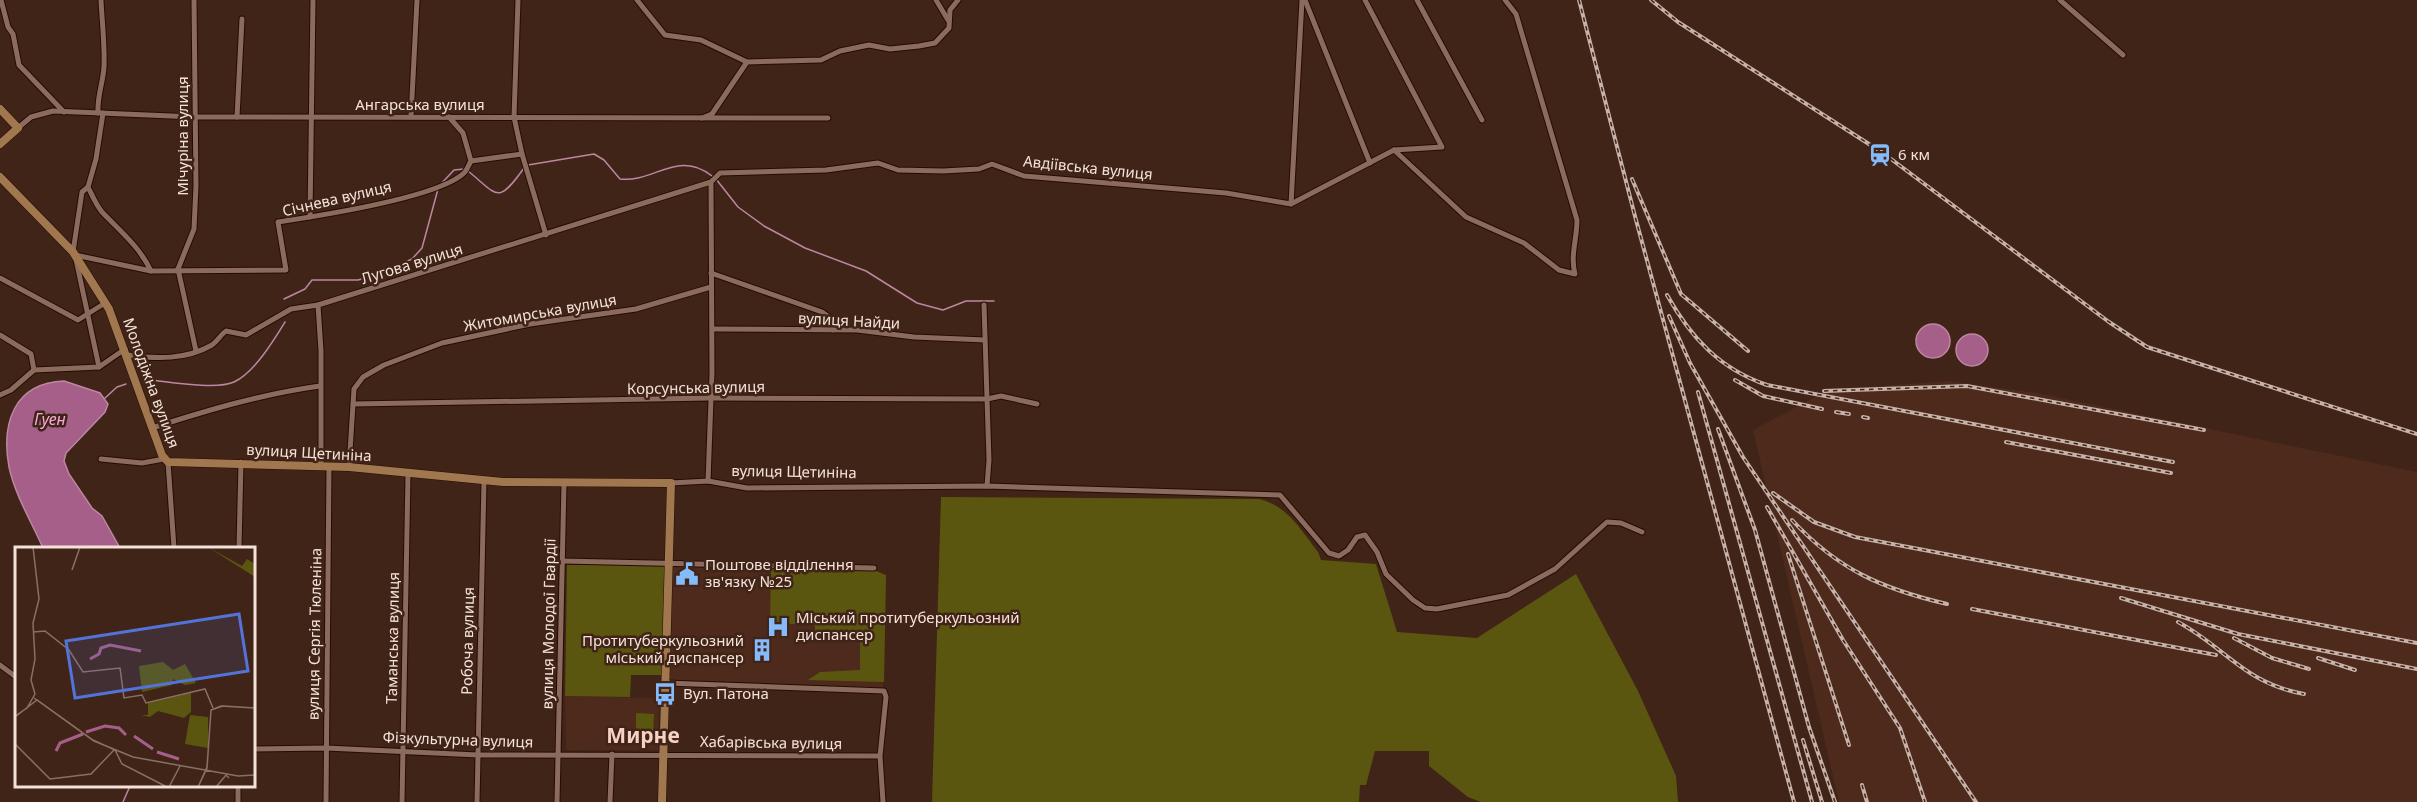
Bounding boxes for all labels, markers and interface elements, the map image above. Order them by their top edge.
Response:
street label: Мічуріна вулиця [172,76,192,196]
street label: Ангарська вулиця [355,94,485,114]
station icon: 6 км [1867,142,1893,168]
place label: 6 км [1898,144,1930,164]
street label: Авдіївська вулиця [1022,150,1154,184]
street label: Січнева вулиця [280,176,393,220]
street label: Лугова вулиця [358,238,465,288]
street label: Житомирська вулиця [462,289,618,335]
street label: вулиця Найди [797,307,901,333]
street label: Молодіжна вулиця [119,315,185,450]
street label: Корсунська вулиця [627,376,765,398]
water label: Гуен [34,408,66,430]
street label: вулиця Щетиніна [246,439,372,465]
street label: вулиця Щетиніна [731,460,857,482]
street label: вулиця Молодої Гвардії [537,538,559,710]
inset map [15,547,255,787]
street label: вулиця Сергія Тюленіна [302,548,326,720]
place label: Поштове відділення зв'язку №25 [705,554,854,591]
public building icon: Поштове відділення зв'язку №25 [674,561,700,587]
street label: Таманська вулиця [381,572,403,704]
street label: Робоча вулиця [456,587,478,695]
place label: Міський протитуберкульозний диспансер [796,607,1020,644]
hospital icon: Міський протитуберкульозний диспансер [765,614,791,640]
place label: Протитуберкульозний міський диспансер [582,630,744,667]
building icon: Протитуберкульозний міський диспансер [749,637,775,663]
bus stop icon: Вул. Патона [652,681,678,707]
place label: Вул. Патона [683,683,769,703]
district label: Мирне [606,721,680,749]
street label: Фізкультурна вулиця [382,726,534,752]
street label: Хабарівська вулиця [700,731,842,753]

